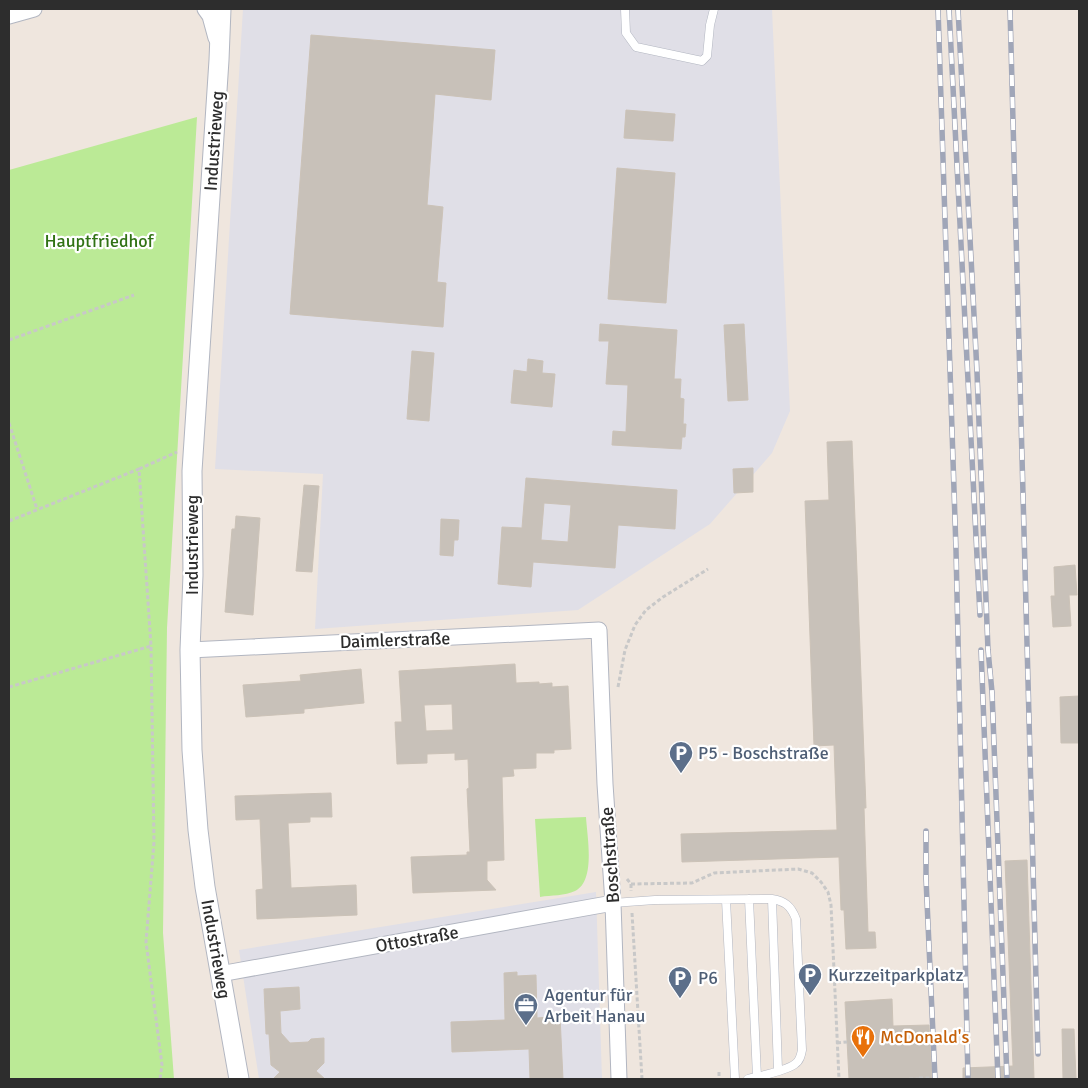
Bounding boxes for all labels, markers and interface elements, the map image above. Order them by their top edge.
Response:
street label: Industrieweg [200,90,228,192]
park label: Hauptfriedhof [44,230,154,252]
street label: Industrieweg [181,495,203,595]
street label: Daimlerstraße [339,627,451,653]
parking icon: P5 - Boschstraße [668,740,694,774]
place label: P5 - Boschstraße [698,742,829,764]
street label: Boschstraße [596,806,624,904]
street label: Industrieweg [196,898,236,1000]
street label: Ottostraße [374,921,460,957]
parking icon: Kurzzeitparkplatz [797,962,823,996]
place label: Kurzzeitparkplatz [828,964,964,986]
parking icon: P6 [667,965,693,999]
place label: P6 [698,967,718,989]
place label: Agentur für Arbeit Hanau [544,984,645,1027]
office icon: Agentur für Arbeit Hanau [513,992,539,1026]
restaurant icon: McDonald's [850,1024,876,1058]
place label: McDonald's [880,1026,969,1048]

